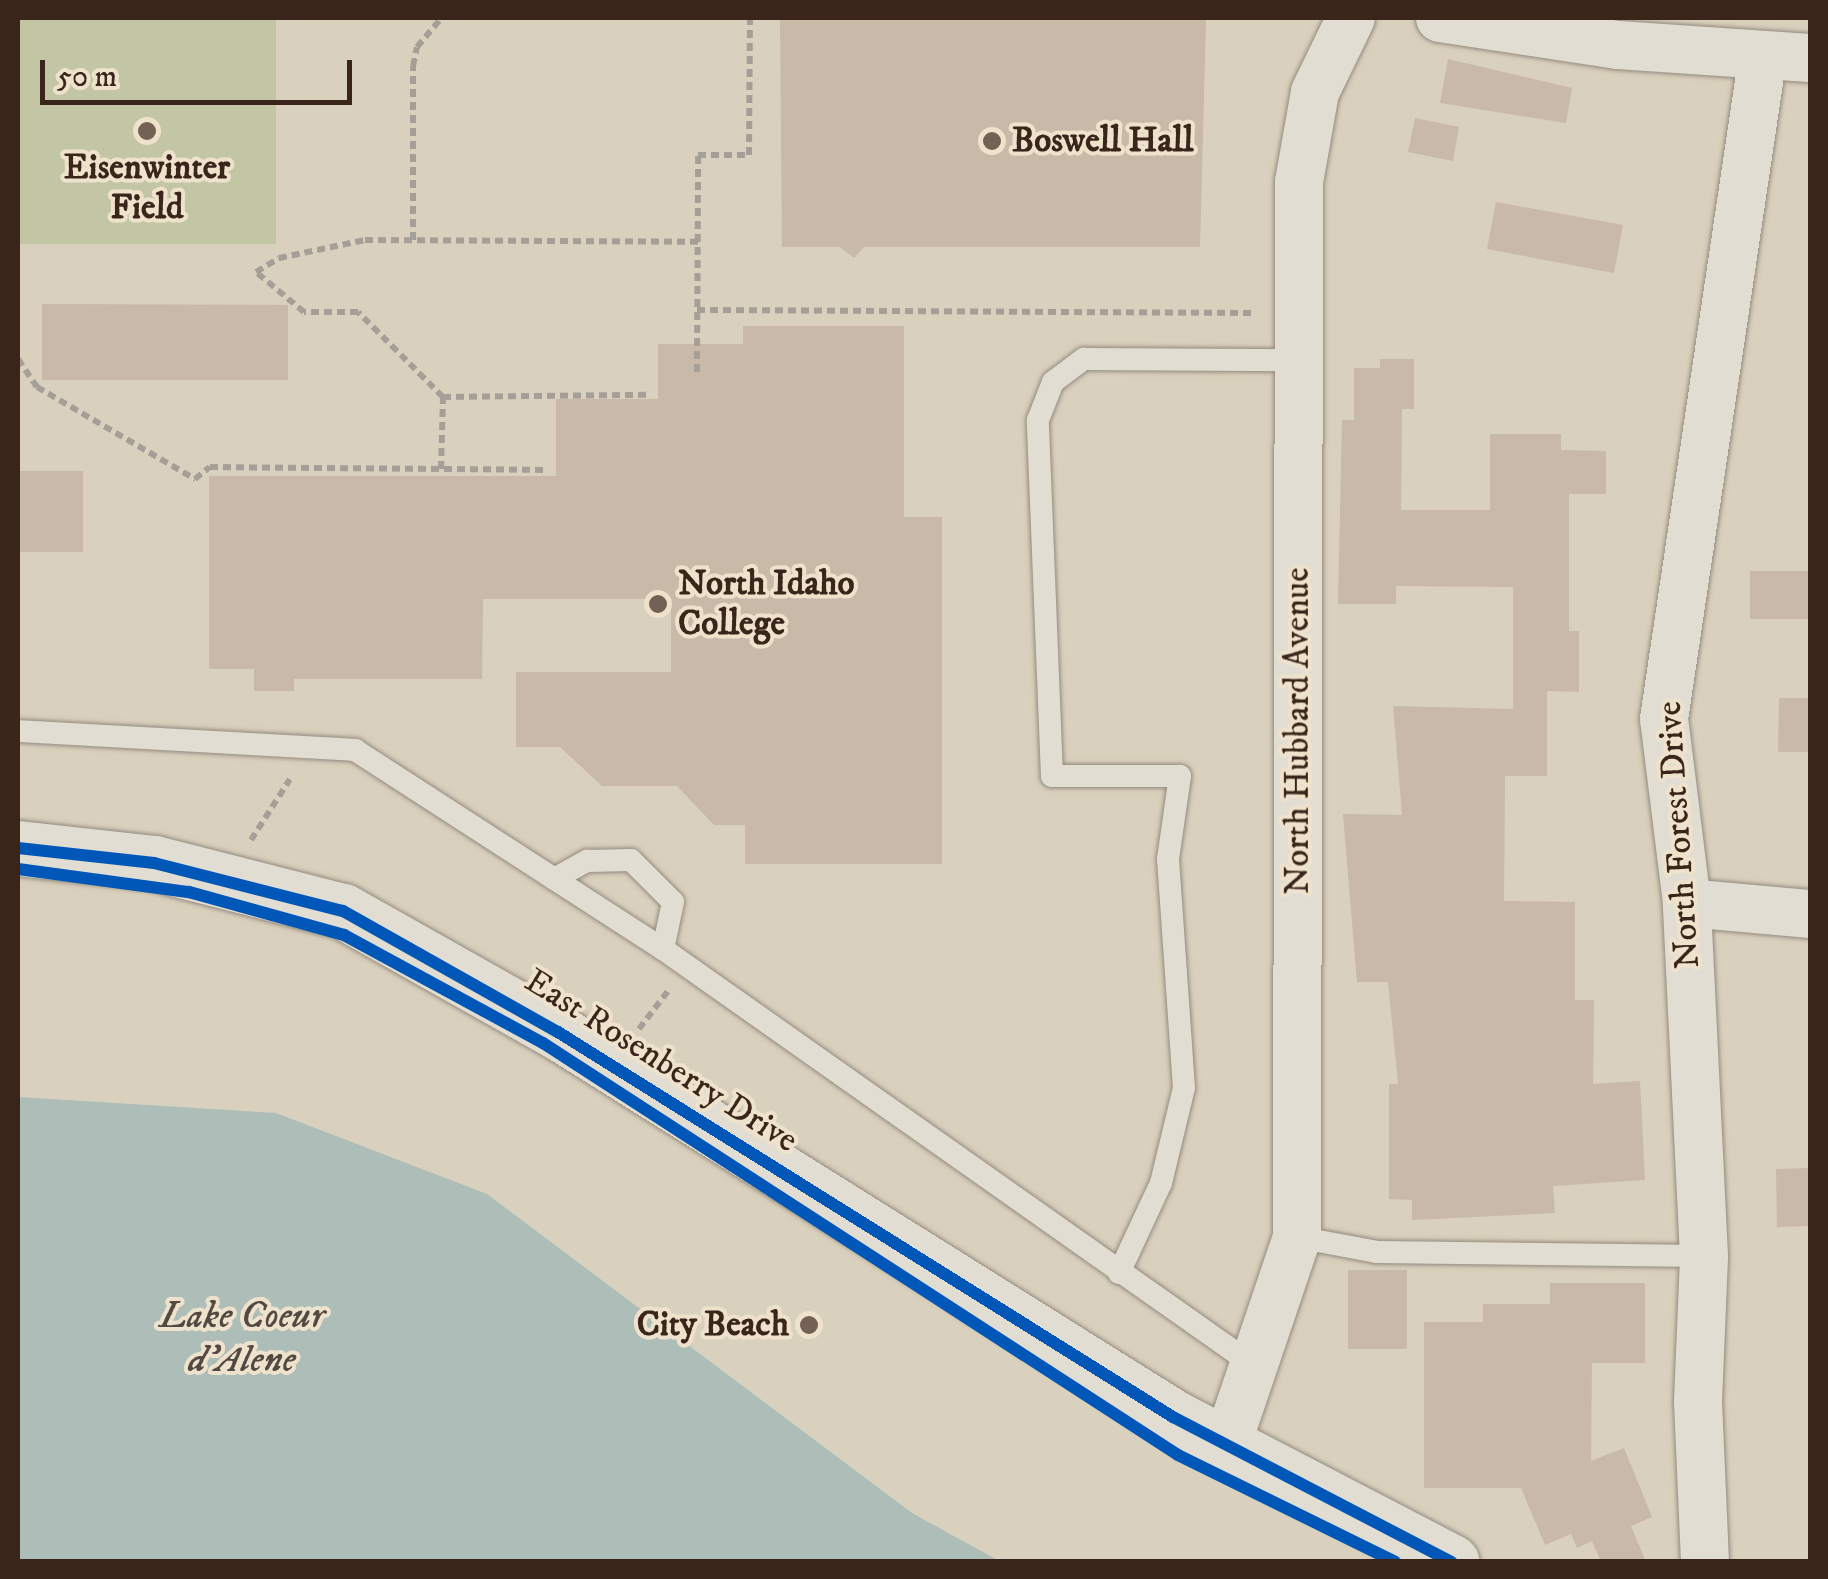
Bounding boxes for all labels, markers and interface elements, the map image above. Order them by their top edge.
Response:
scale bar [45,40,358,102]
text: 50 m [57,59,117,96]
marker: Eisenwinter Field [136,120,158,142]
place label: Boswell Hall [1012,120,1193,162]
marker: Boswell Hall [981,130,1003,152]
place label: Eisenwinter Field [64,147,230,229]
place label: North Idaho College [678,563,855,645]
street label: North Hubbard Avenue [1277,567,1319,895]
marker: North Idaho College [647,593,669,615]
street label: North Forest Drive [1649,700,1709,970]
street label: East Rosenberry Drive [517,960,805,1162]
water label: Lake Coeur d'Alene [159,1294,325,1384]
place label: City Beach [637,1304,789,1346]
marker: City Beach [798,1314,820,1336]

